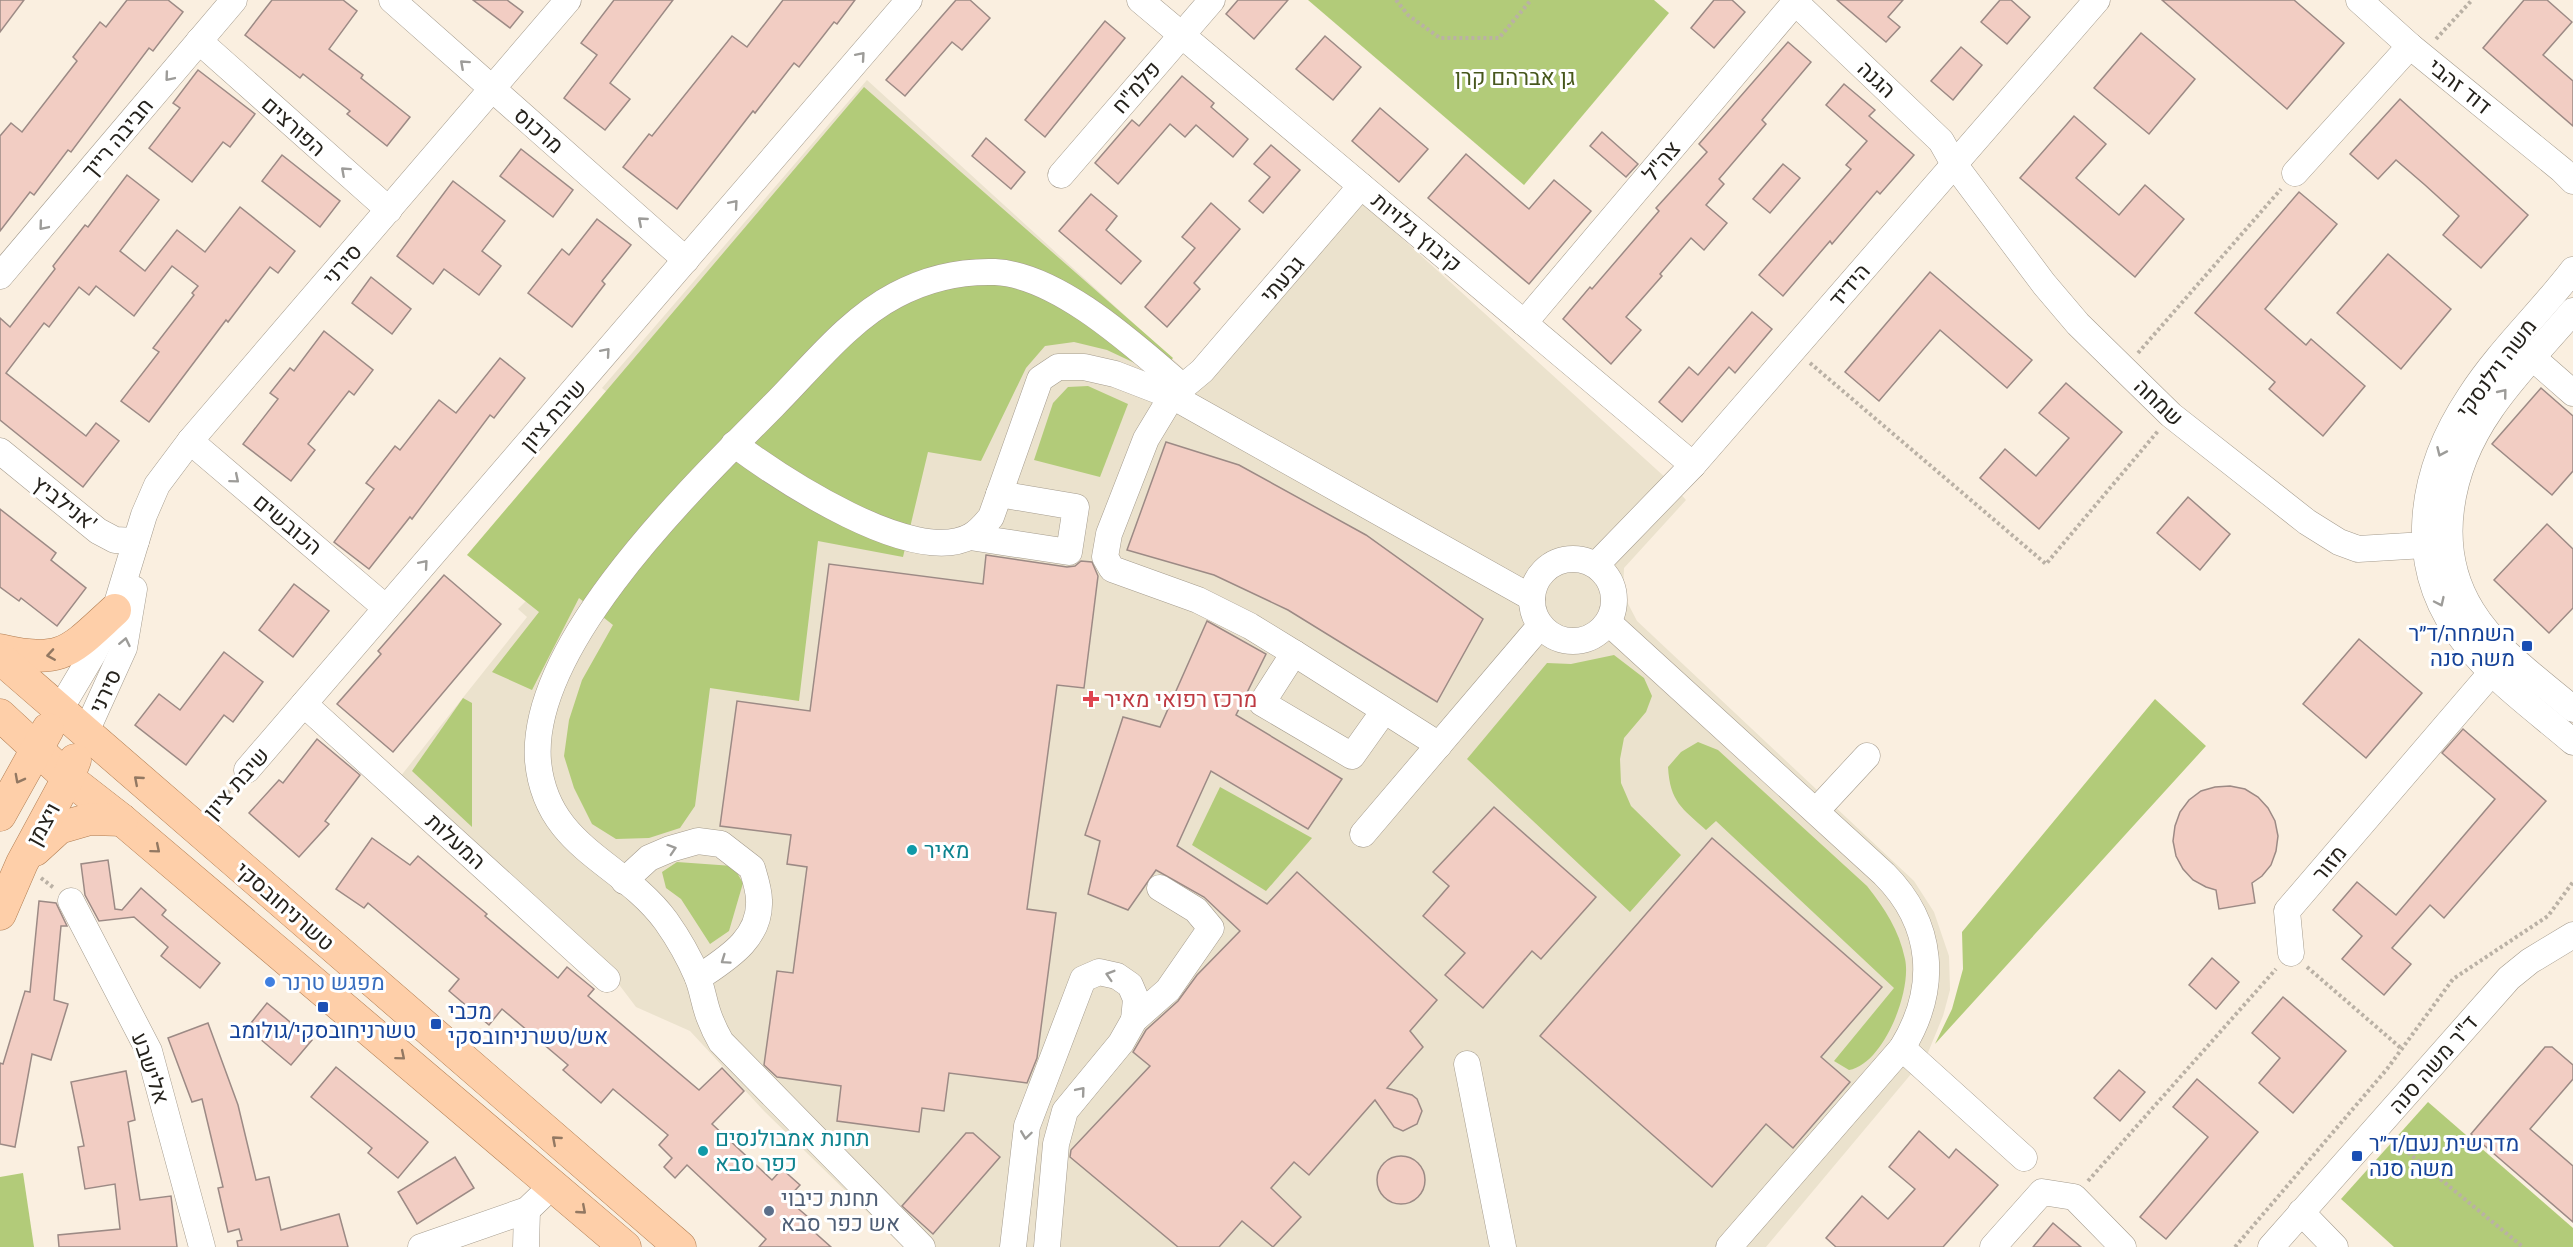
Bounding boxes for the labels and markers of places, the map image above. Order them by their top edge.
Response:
place label: השמחה/ד״ר משה סנה [2409,619,2515,672]
marker: השמחה/ד״ר משה סנה [2520,639,2534,653]
place label: מרכז רפואי מאיר [1104,685,1257,713]
marker: מרכז רפואי מאיר [1082,690,1100,708]
place label: מאיר [924,836,970,864]
marker: מאיר [905,843,919,857]
place label: מפגש טרנר [282,968,385,996]
marker: מפגש טרנר [263,975,277,989]
place label: מכבי אש/טשרניחובסקי [448,997,608,1050]
marker: טשרניחובסקי/גולומב [316,1000,330,1014]
place label: טשרניחובסקי/גולומב [230,1016,416,1044]
marker: מכבי אש/טשרניחובסקי [429,1017,443,1031]
place label: תחנת אמבולנסים כפר סבא [715,1124,870,1177]
place label: מדרשית נעם/ד״ר משה סנה [2369,1129,2519,1182]
marker: תחנת אמבולנסים כפר סבא [696,1144,710,1158]
marker: מדרשית נעם/ד״ר משה סנה [2350,1149,2364,1163]
place label: תחנת כיבוי אש כפר סבא [781,1184,900,1237]
marker: תחנת כיבוי אש כפר סבא [762,1204,776,1218]

